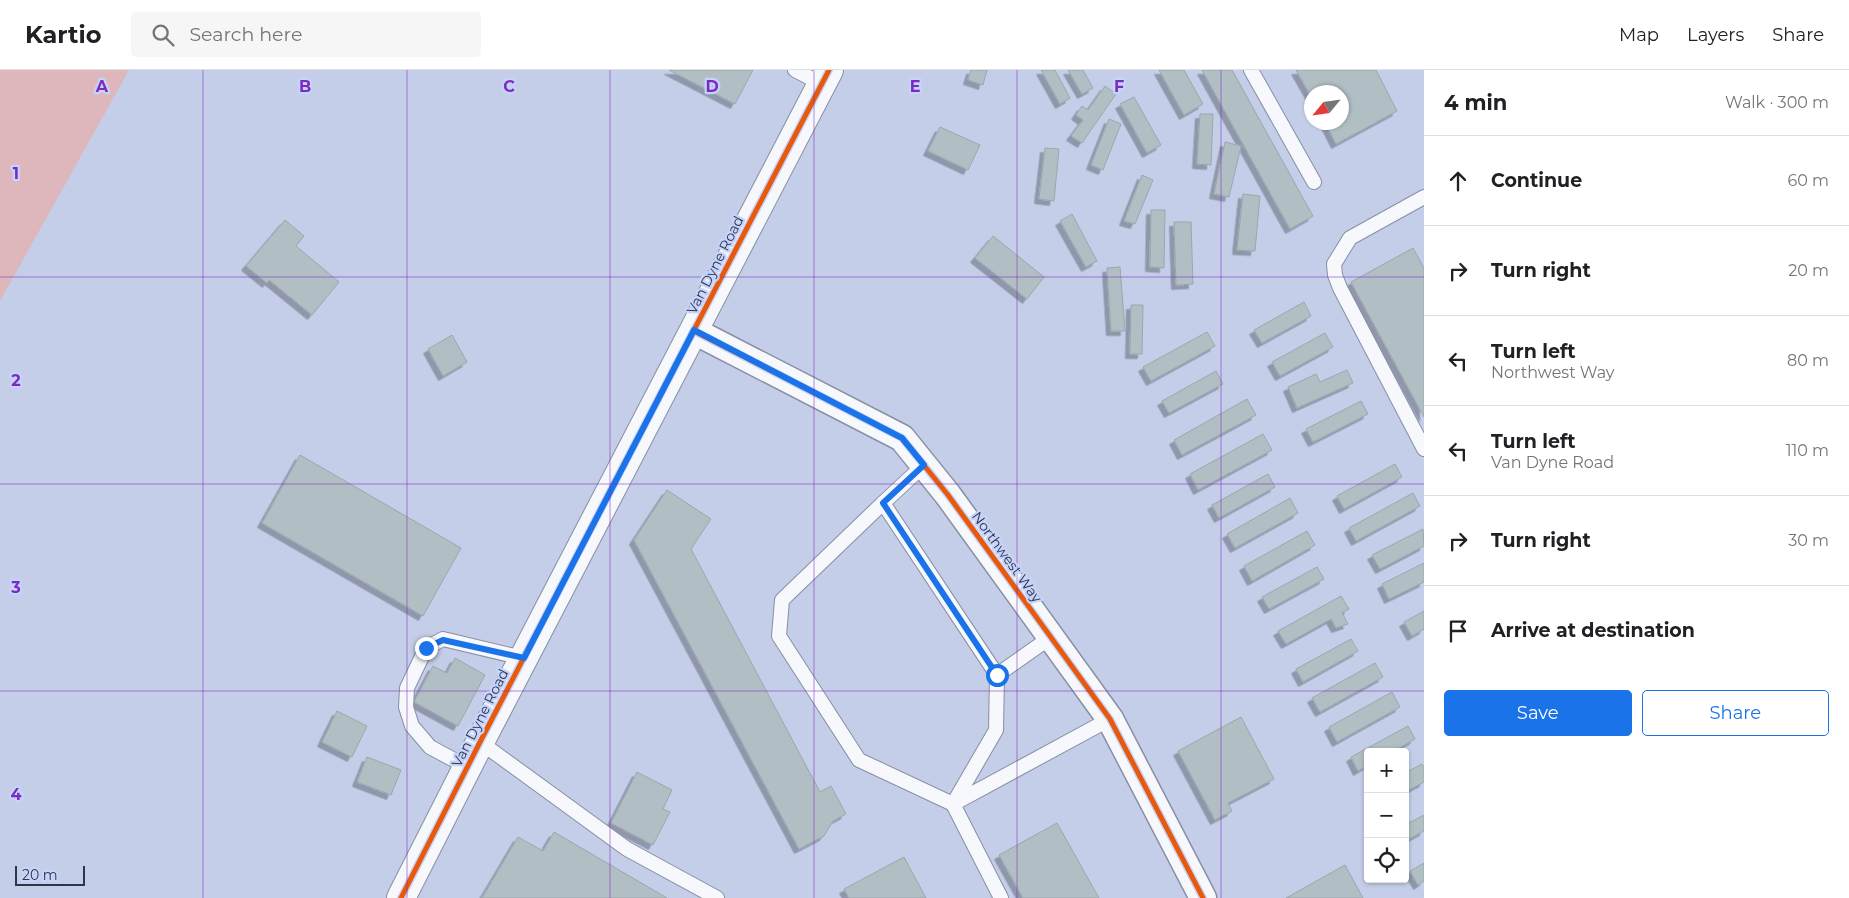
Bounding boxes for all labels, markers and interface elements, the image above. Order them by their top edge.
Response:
search box [131,12,481,57]
text: Kartio [25,20,101,49]
icon: search [149,21,177,49]
text: Search here [189,23,302,46]
text: Map [1619,24,1659,46]
text: Layers [1687,24,1744,46]
text: Share [1772,24,1824,46]
text: A [95,77,109,96]
text: B [299,77,311,96]
text: C [503,77,515,96]
text: D [705,77,719,96]
text: E [910,77,920,96]
text: F [1114,77,1124,96]
north arrow [1304,85,1349,130]
text: 4 min [1444,90,1507,115]
text: Walk · 300 m [1725,93,1829,112]
text: 1 [13,164,19,183]
icon: ahead [1444,167,1472,195]
text: Continue [1491,169,1582,192]
text: 60 m [1787,171,1829,190]
street label: Van Dyne Road [683,213,747,317]
icon: right [1444,257,1472,285]
text: Turn right [1491,259,1591,282]
text: 20 m [1788,261,1829,280]
text: Turn left [1491,340,1576,363]
icon: left [1444,347,1472,375]
text: 80 m [1787,351,1829,370]
text: Northwest Way [1491,363,1615,382]
text: 2 [11,371,21,390]
text: Turn left [1491,430,1576,453]
icon: left [1444,437,1472,465]
text: 110 m [1786,441,1829,460]
text: Van Dyne Road [1491,453,1614,472]
street label: Northwest Way [968,508,1046,606]
icon: right [1444,527,1472,555]
text: Turn right [1491,529,1591,552]
text: 30 m [1788,531,1829,550]
text: 3 [10,578,21,597]
icon: arrive [1444,617,1472,645]
text: Arrive at destination [1491,619,1695,642]
route end [415,637,438,660]
route start [986,664,1009,687]
street label: Van Dyne Road [448,666,512,770]
button: Save [1444,690,1632,736]
button: Share [1642,690,1829,736]
map controls [1364,748,1409,883]
button: + [1364,748,1409,793]
text: 4 [10,785,22,804]
button: − [1364,793,1409,838]
button: locate [1364,838,1409,883]
scale bar [15,863,85,886]
text: 20 m [22,866,58,884]

